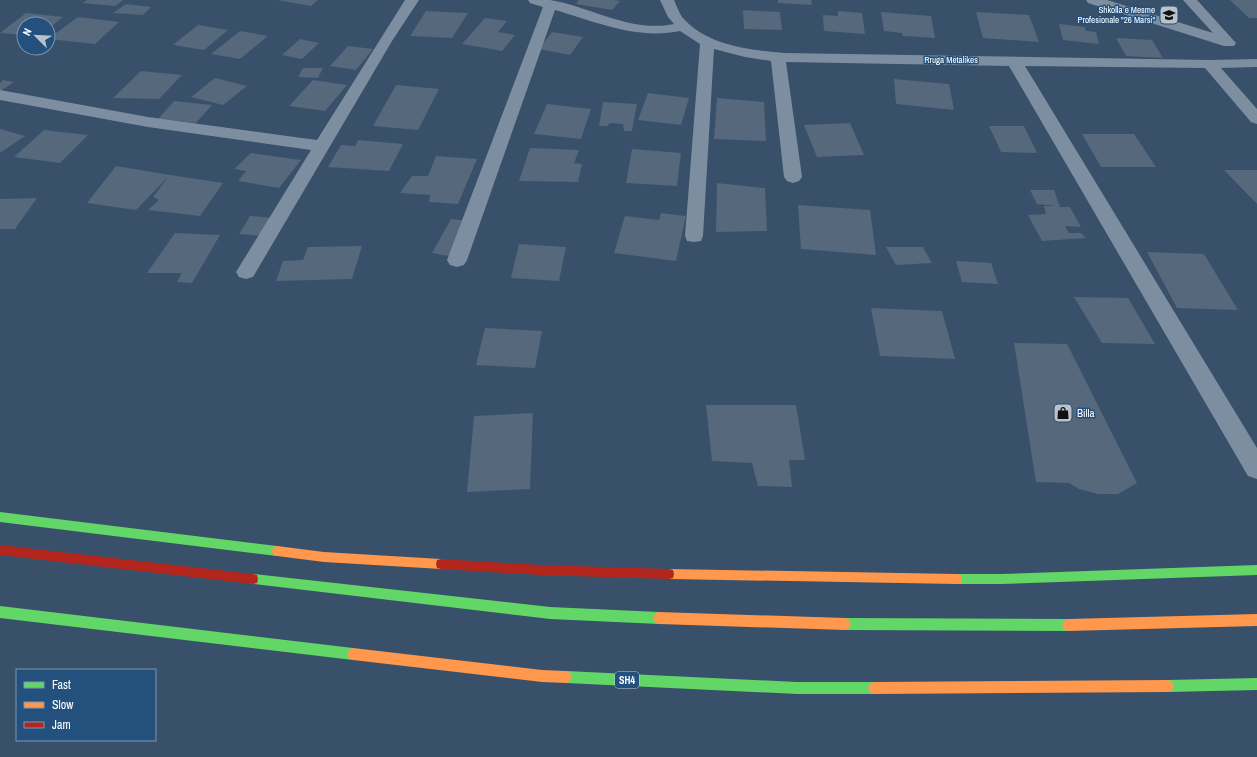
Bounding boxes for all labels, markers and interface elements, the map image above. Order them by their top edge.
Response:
place label: Shkolla e Mesme Profesionale "26 Marsi" [1078,4,1155,26]
school or university icon: Shkolla e Mesme Profesionale "26 Marsi" [1158,4,1180,26]
north arrow [16,16,56,56]
text: N [19,26,35,38]
street label: Rruga Metalikes [924,54,978,66]
shop icon: Billa [1052,402,1074,424]
place label: Billa [1077,406,1095,420]
legend [16,669,156,741]
road number: SH4 [615,672,639,688]
text: Fast [52,677,71,693]
text: Slow [52,697,74,713]
text: Jam [52,717,71,733]

